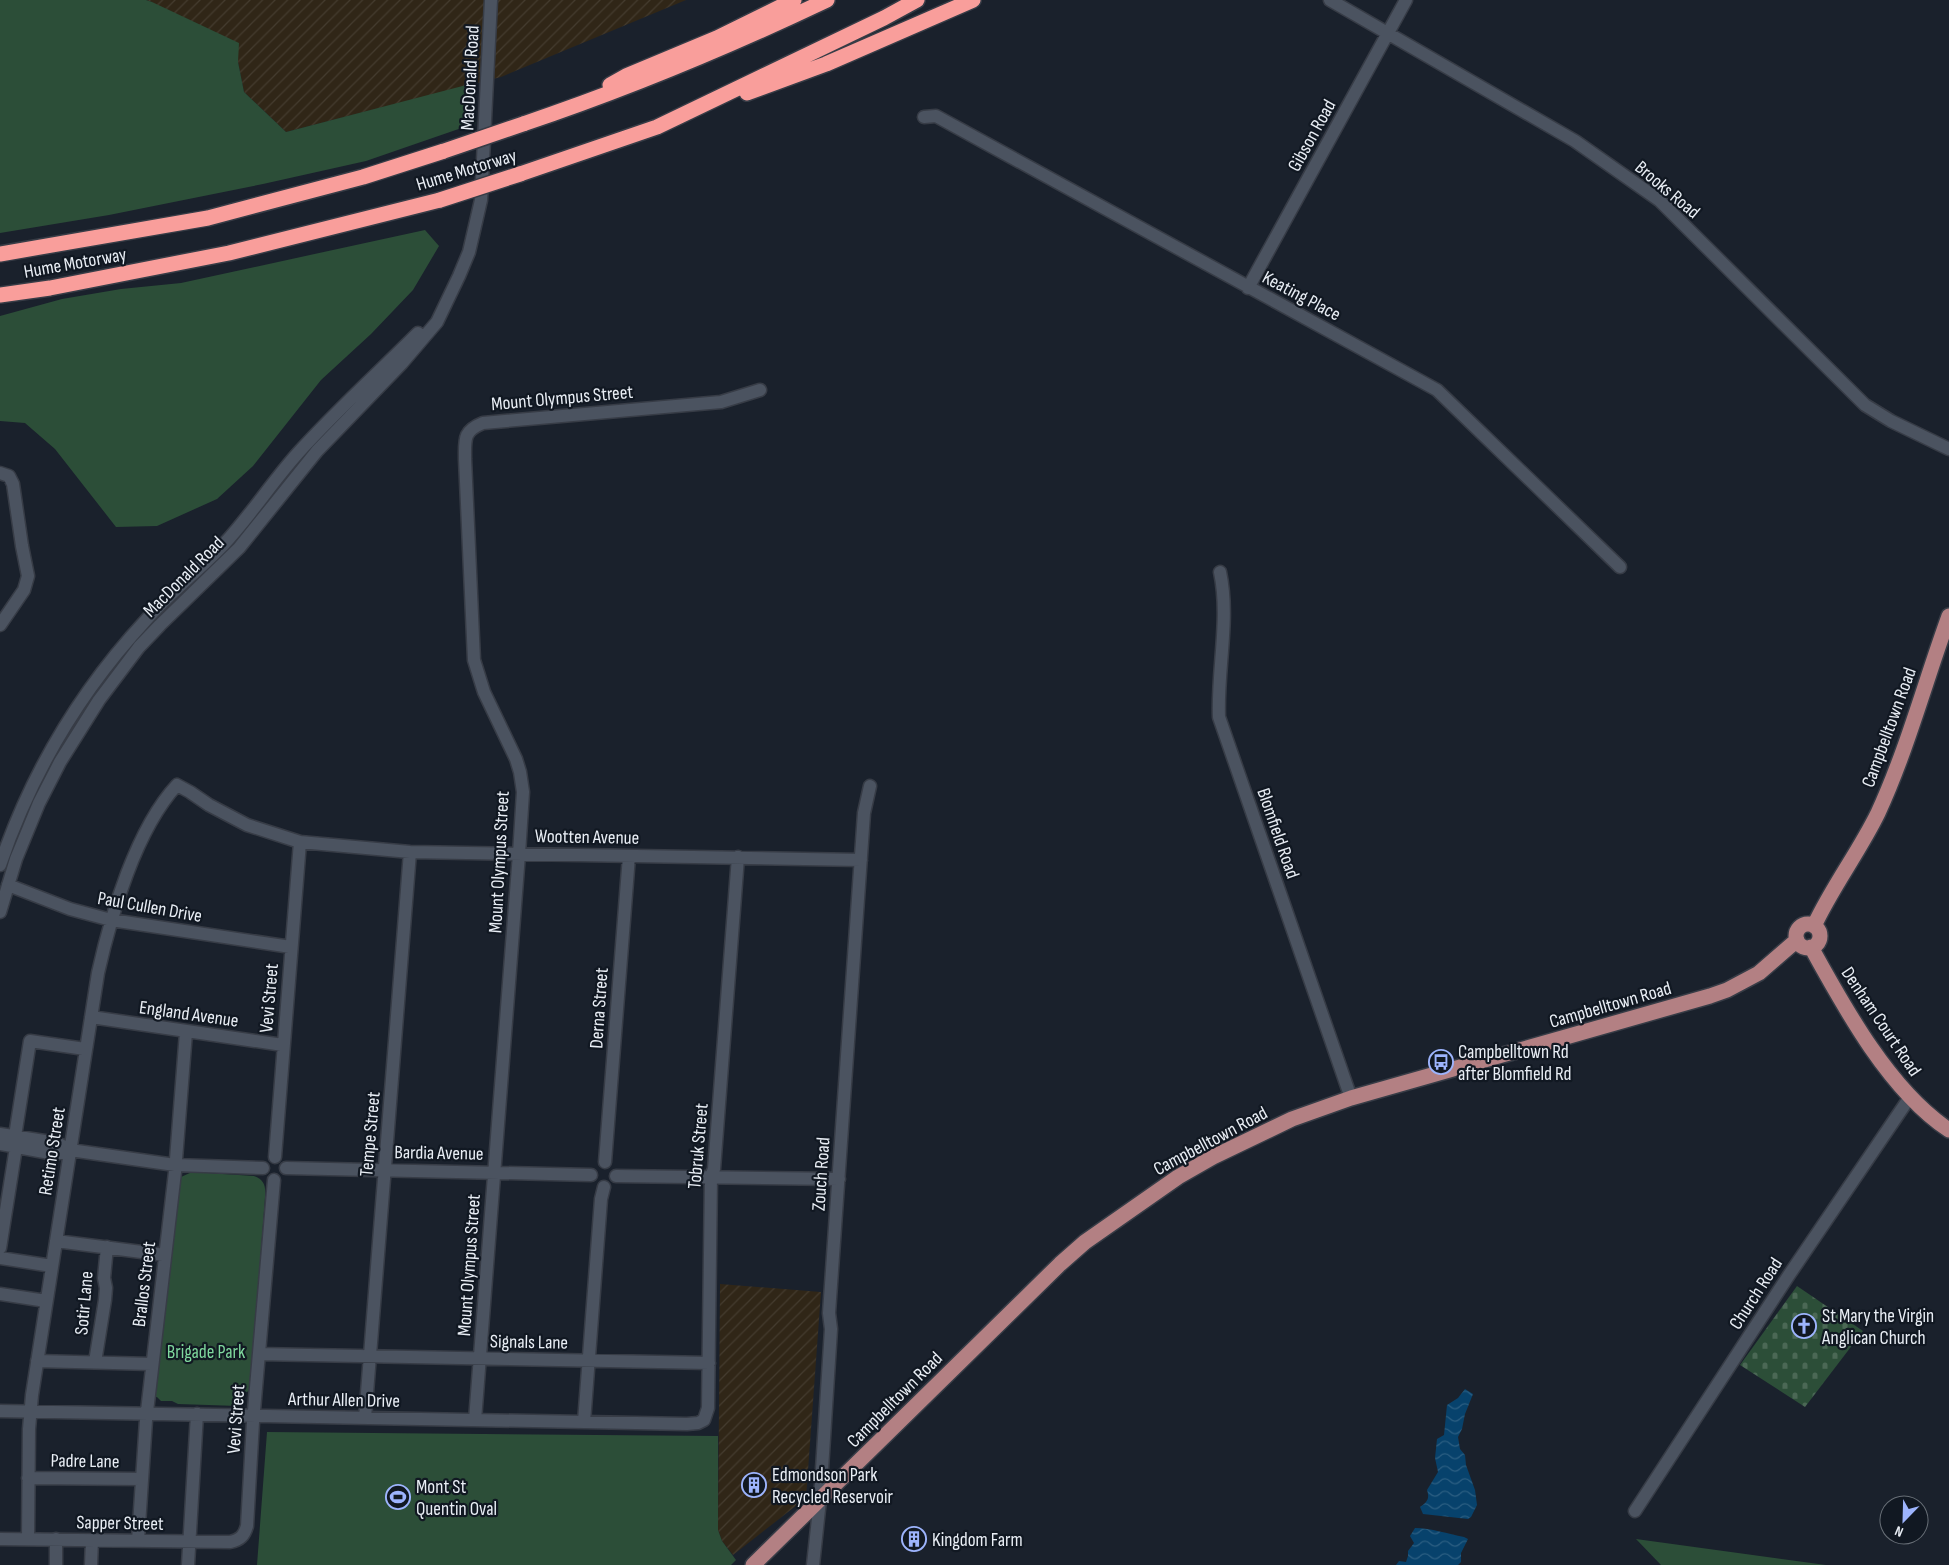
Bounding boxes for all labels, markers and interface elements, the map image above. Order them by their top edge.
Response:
street label: MacDonald Road [456,25,485,131]
street label: Gibson Road [1283,96,1341,176]
street label: Hume Motorway [413,144,520,197]
street label: Brooks Road [1630,156,1704,224]
street label: Hume Motorway [22,243,129,284]
street label: Keating Place [1258,266,1344,327]
street label: Mount Olympus Street [490,381,634,416]
street label: MacDonald Road [139,532,229,622]
street label: Campbelltown Road [1857,664,1922,791]
street label: Blomfield Road [1251,785,1304,882]
street label: Mount Olympus Street [484,790,515,934]
street label: Wootten Avenue [535,825,639,850]
street label: Paul Cullen Drive [96,887,204,928]
street label: Vevi Street [255,962,284,1034]
street label: Denham Court Road [1836,963,1926,1081]
street label: Derna Street [585,967,614,1049]
street label: Campbelltown Road [1547,977,1674,1034]
street label: England Avenue [138,996,240,1033]
place label: Campbelltown Rd after Blomfield Rd [1458,1041,1572,1086]
bus stop icon: Campbelltown Rd after Blomfield Rd [1428,1049,1454,1075]
street label: Tempe Street [355,1091,386,1177]
street label: Tobruk Street [683,1102,714,1190]
street label: Campbelltown Road [1150,1102,1272,1181]
street label: Retimo Street [34,1105,71,1197]
street label: Zouch Road [807,1137,836,1212]
street label: Bardia Avenue [394,1141,484,1166]
street label: Mount Olympus Street [453,1193,486,1337]
street label: Brallos Street [128,1240,161,1328]
street label: Church Road [1725,1254,1788,1334]
street label: Sotir Lane [70,1270,99,1336]
place label: St Mary the Virgin Anglican Church [1821,1305,1934,1350]
church icon: St Mary the Virgin Anglican Church [1791,1313,1817,1339]
street label: Signals Lane [490,1330,568,1355]
park label: Brigade Park [167,1341,246,1364]
street label: Campbelltown Road [842,1347,948,1453]
street label: Vevi Street [223,1383,250,1455]
street label: Arthur Allen Drive [287,1388,400,1413]
street label: Padre Lane [50,1449,120,1474]
place label: Edmondson Park Recycled Reservoir [772,1464,893,1509]
building icon: Edmondson Park Recycled Reservoir [741,1472,767,1498]
place label: Mont St Quentin Oval [416,1476,497,1521]
sports icon: Mont St Quentin Oval [385,1484,411,1510]
north arrow [1879,1495,1929,1545]
street label: Sapper Street [76,1511,164,1536]
text: N [1892,1522,1906,1541]
building icon: Kingdom Farm [901,1526,927,1552]
place label: Kingdom Farm [932,1529,1023,1552]

